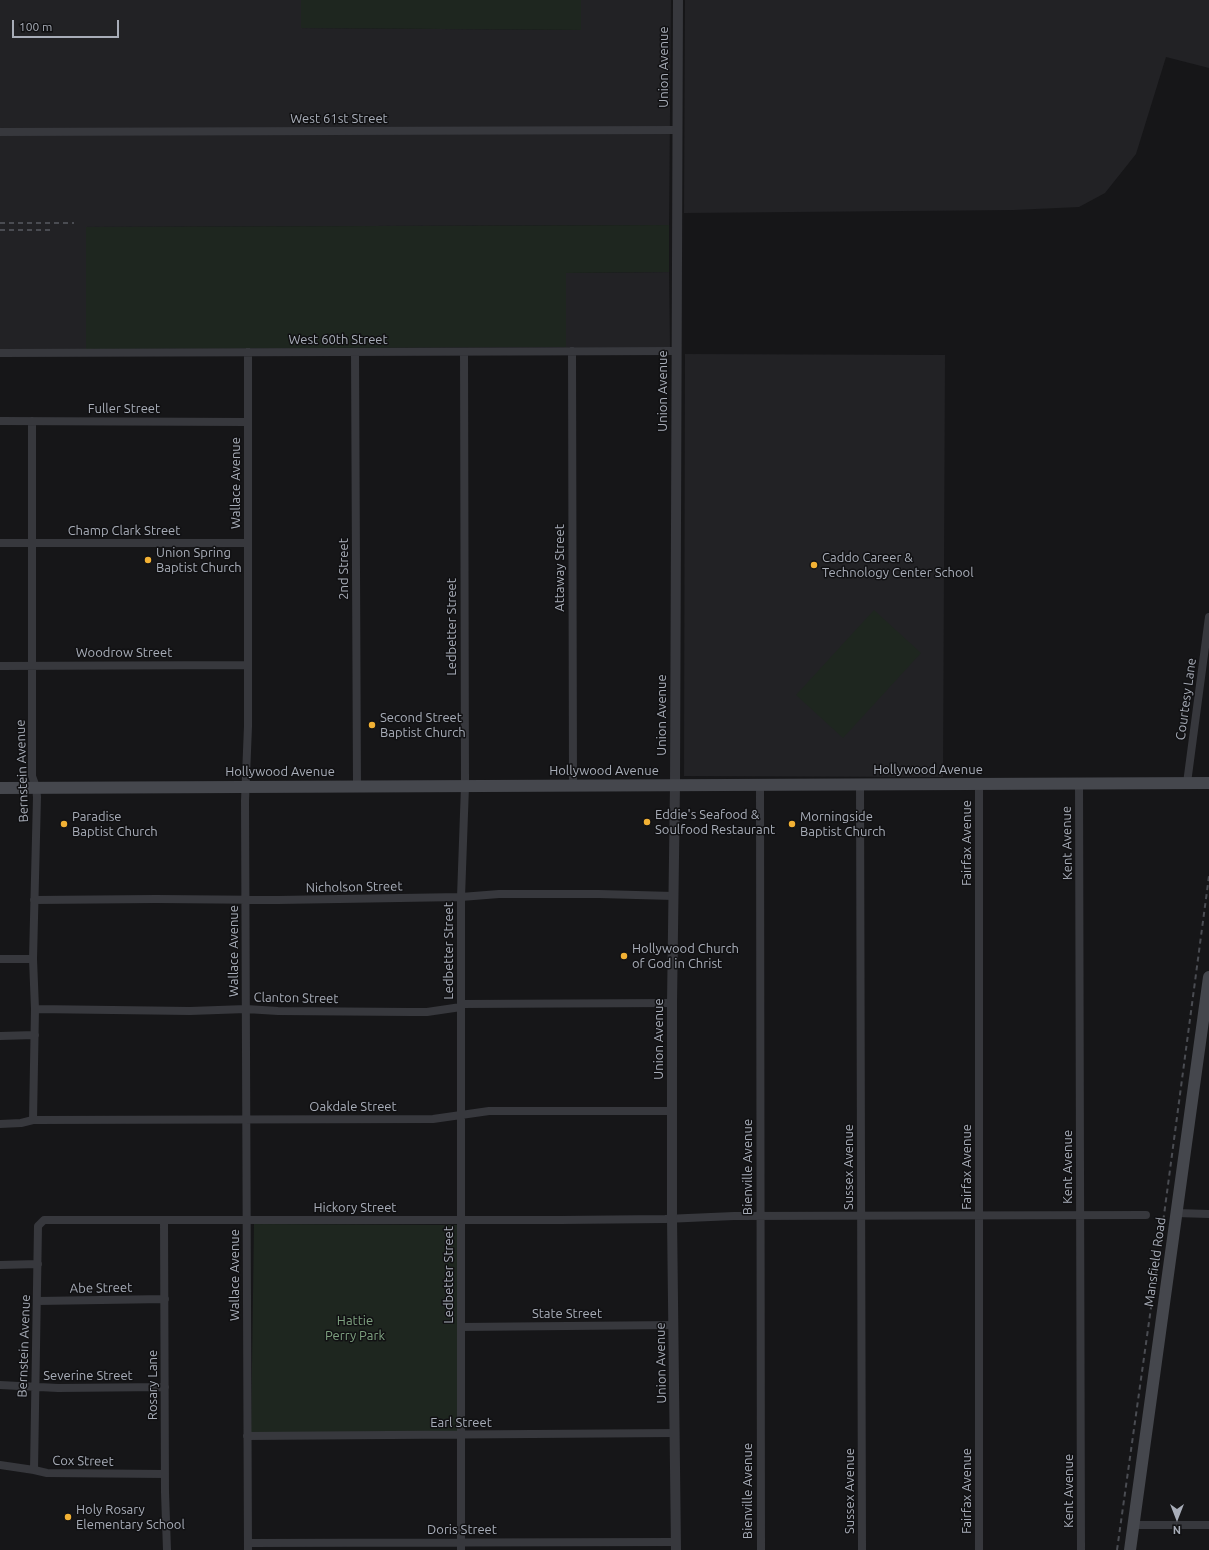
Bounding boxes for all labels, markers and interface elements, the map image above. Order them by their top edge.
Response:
scale bar [14,12,121,38]
text: 100 m [19,20,52,33]
street label: Union Avenue [656,26,672,108]
street label: West 61st Street [290,111,388,127]
street label: West 60th Street [288,332,388,348]
street label: Union Avenue [655,350,671,432]
street label: Fuller Street [88,401,160,417]
street label: Wallace Avenue [228,437,244,529]
street label: Champ Clark Street [68,523,180,539]
street label: Attaway Street [552,524,568,612]
street label: 2nd Street [336,538,352,600]
place label: Union Spring Baptist Church [156,545,242,576]
place label: Caddo Career & Technology Center School [822,550,974,581]
marker: Union Spring Baptist Church [143,555,153,565]
marker: Caddo Career & Technology Center School [809,560,819,570]
street label: Ledbetter Street [444,578,460,676]
street label: Woodrow Street [76,645,172,661]
street label: Courtesy Lane [1173,657,1199,741]
street label: Union Avenue [654,674,670,756]
place label: Second Street Baptist Church [380,710,466,741]
street label: Bernstein Avenue [12,719,32,823]
marker: Second Street Baptist Church [367,720,377,730]
street label: Hollywood Avenue [873,762,983,778]
street label: Hollywood Avenue [549,763,659,779]
street label: Hollywood Avenue [225,764,335,780]
street label: Fairfax Avenue [959,800,975,886]
street label: Kent Avenue [1059,806,1075,880]
place label: Eddie's Seafood & Soulfood Restaurant [655,807,775,838]
place label: Paradise Baptist Church [72,809,158,840]
place label: Morningside Baptist Church [800,809,886,840]
marker: Eddie's Seafood & Soulfood Restaurant [642,817,652,827]
marker: Paradise Baptist Church [59,819,69,829]
marker: Morningside Baptist Church [787,819,797,829]
street label: Nicholson Street [305,878,403,896]
street label: Ledbetter Street [441,902,457,1000]
street label: Wallace Avenue [226,905,242,997]
place label: Hollywood Church of God in Christ [632,941,739,972]
marker: Hollywood Church of God in Christ [619,951,629,961]
street label: Clanton Street [253,989,339,1007]
street label: Union Avenue [651,998,667,1080]
street label: Oakdale Street [309,1099,397,1115]
street label: Bienville Avenue [740,1119,756,1215]
street label: Sussex Avenue [841,1124,857,1210]
street label: Fairfax Avenue [959,1124,975,1210]
street label: Kent Avenue [1060,1130,1076,1204]
street label: Hickory Street [314,1200,396,1216]
street label: Mansfield Road [1141,1216,1169,1308]
street label: Ledbetter Street [441,1226,457,1324]
street label: Wallace Avenue [227,1229,243,1321]
street label: Abe Street [70,1280,132,1296]
street label: Bernstein Avenue [14,1294,34,1398]
street label: State Street [532,1306,602,1322]
park label: Hattie Perry Park [325,1313,385,1344]
street label: Union Avenue [652,1322,670,1404]
street label: Rosary Lane [145,1350,161,1420]
street label: Severine Street [43,1368,133,1384]
street label: Earl Street [430,1415,492,1431]
street label: Bienville Avenue [740,1443,756,1539]
street label: Sussex Avenue [842,1448,858,1534]
street label: Fairfax Avenue [959,1448,975,1534]
street label: Cox Street [52,1453,114,1469]
street label: Kent Avenue [1061,1454,1077,1528]
north arrow [1157,1498,1197,1538]
place label: Holy Rosary Elementary School [76,1502,185,1533]
marker: Holy Rosary Elementary School [63,1512,73,1522]
street label: Doris Street [427,1522,497,1538]
text: N [1173,1524,1181,1536]

